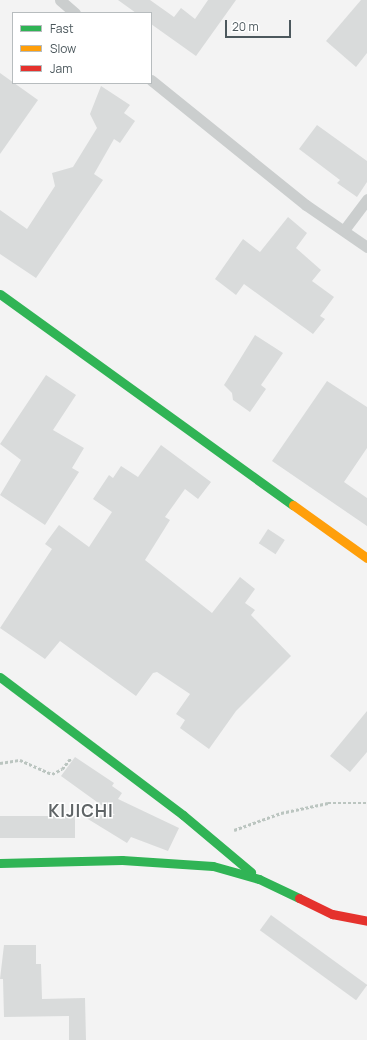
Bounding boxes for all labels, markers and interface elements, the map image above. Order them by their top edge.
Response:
legend [12,12,152,84]
scale bar [227,12,293,38]
text: 20 m [232,18,259,35]
text: Fast [50,20,74,37]
text: Slow [50,40,76,57]
text: Jam [50,60,72,77]
district label: KIJICHI [48,801,114,821]

